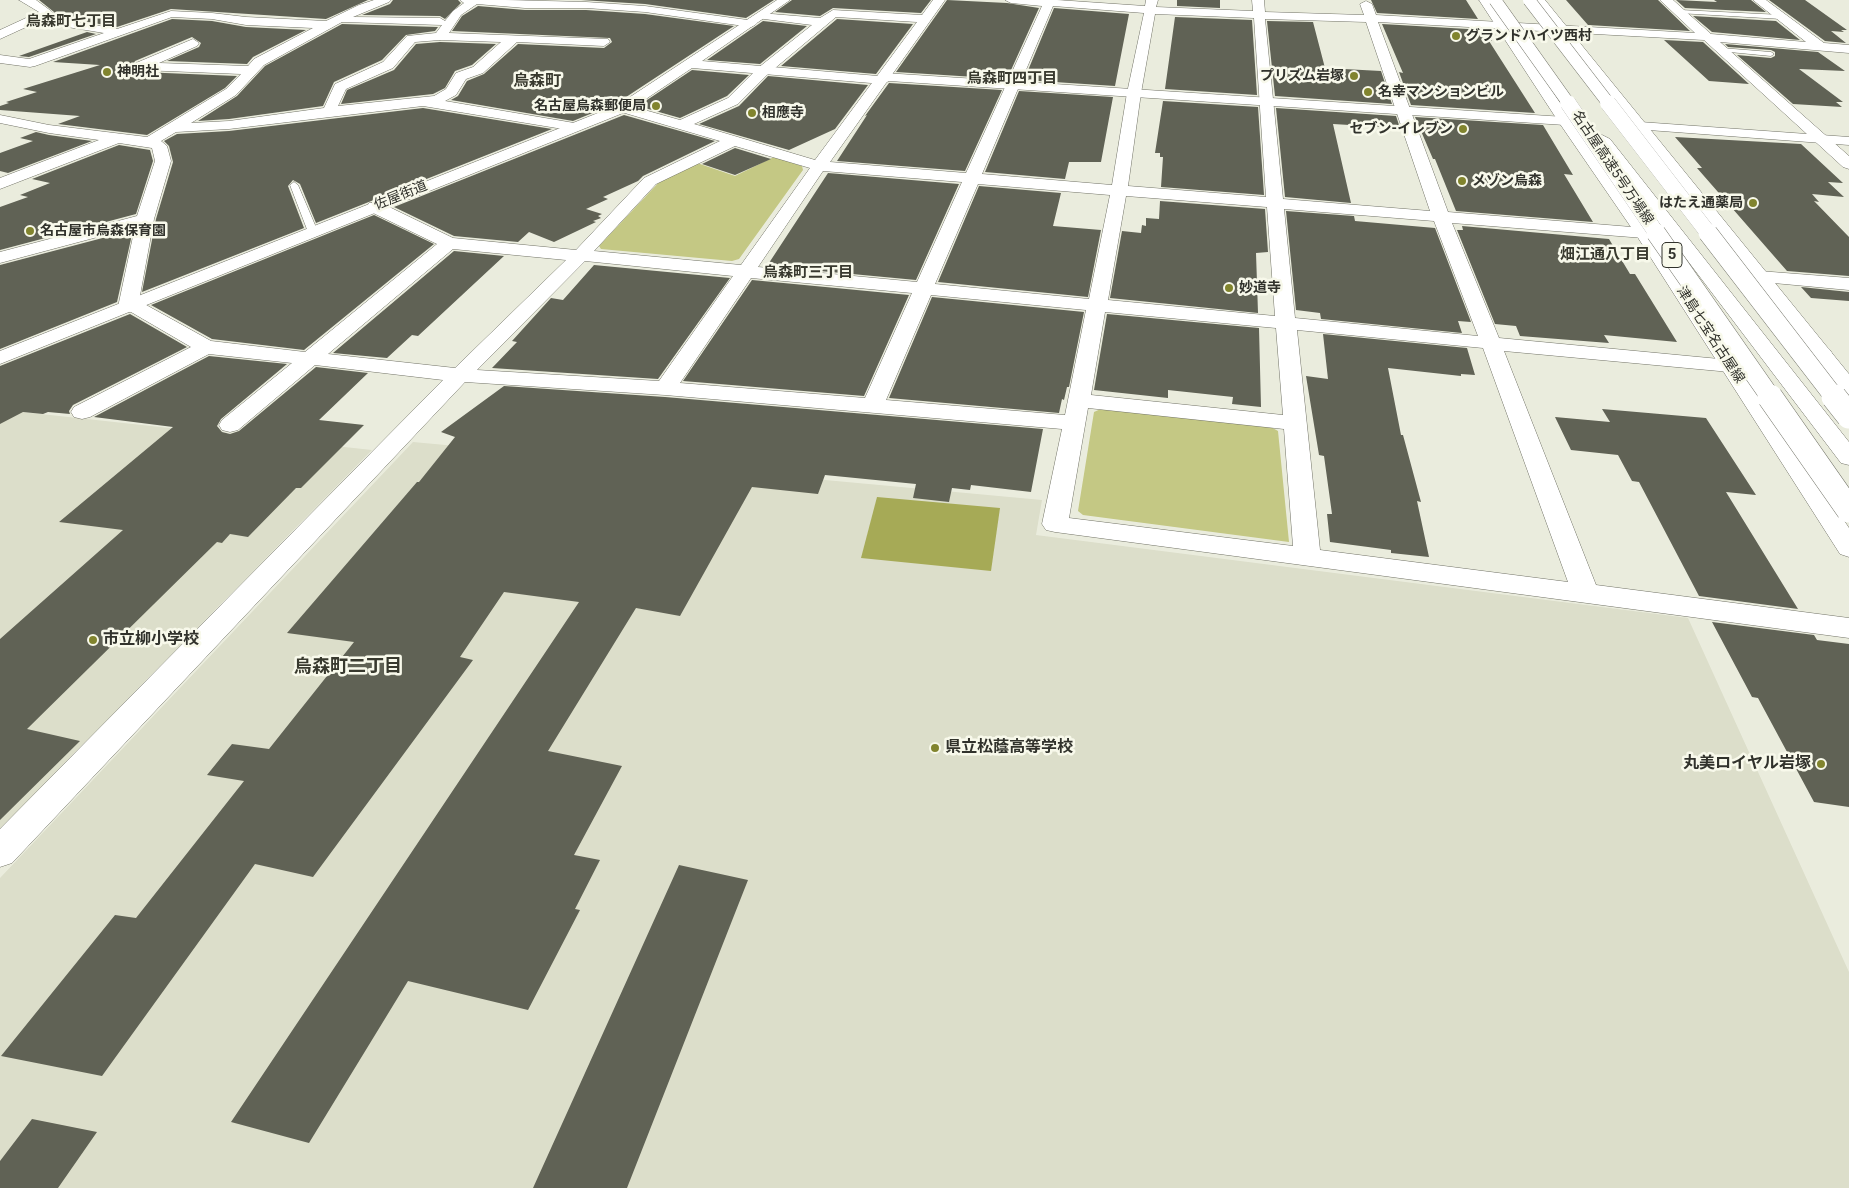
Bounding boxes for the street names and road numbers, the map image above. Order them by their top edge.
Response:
street label: 名古屋高速5号万場線 [1568,108,1656,228]
street label: 佐屋街道 [372,178,430,214]
road number: 5 [1662,242,1682,268]
street label: 津島七宝名古屋線 [1672,283,1748,387]

